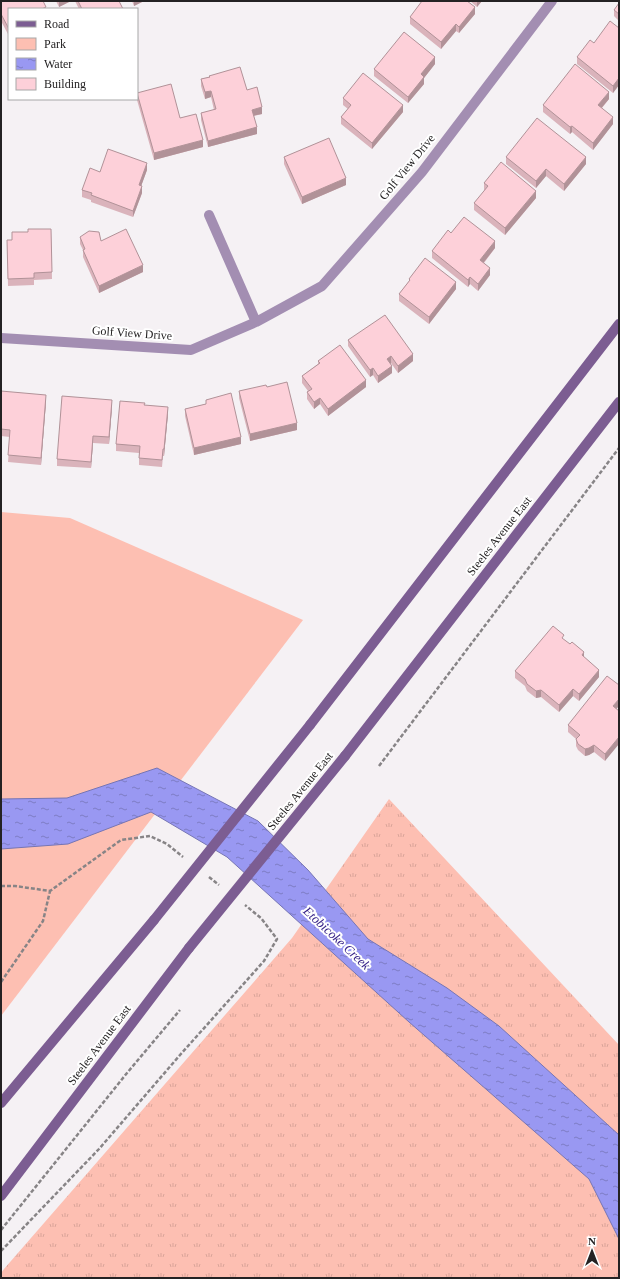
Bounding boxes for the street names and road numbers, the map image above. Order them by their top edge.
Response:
street label: Golf View Drive [376,131,438,203]
street label: Golf View Drive [91,323,173,343]
street label: Steeles Avenue East [464,493,535,578]
street label: Steeles Avenue East [264,749,336,833]
street label: Steeles Avenue East [64,1002,134,1088]

